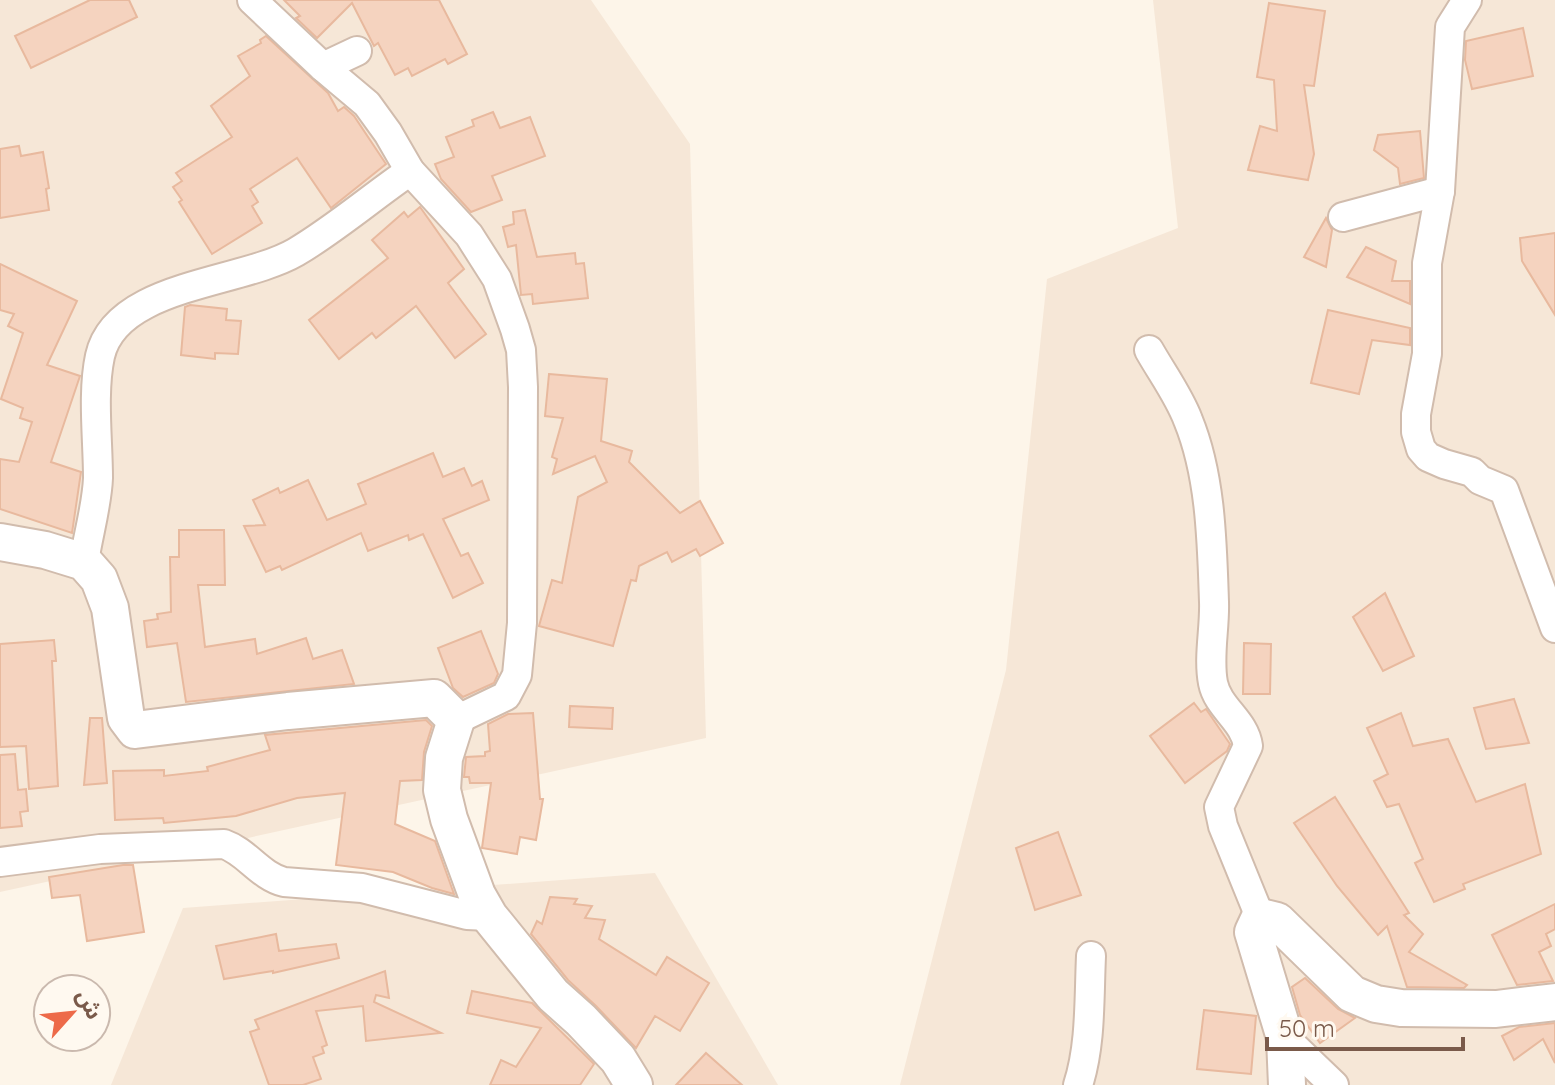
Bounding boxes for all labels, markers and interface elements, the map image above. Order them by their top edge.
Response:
north arrow [32,973,112,1053]
text: ش [71,984,109,1024]
scale bar [1267,1001,1463,1051]
text: 50 m [1279,1013,1335,1043]

